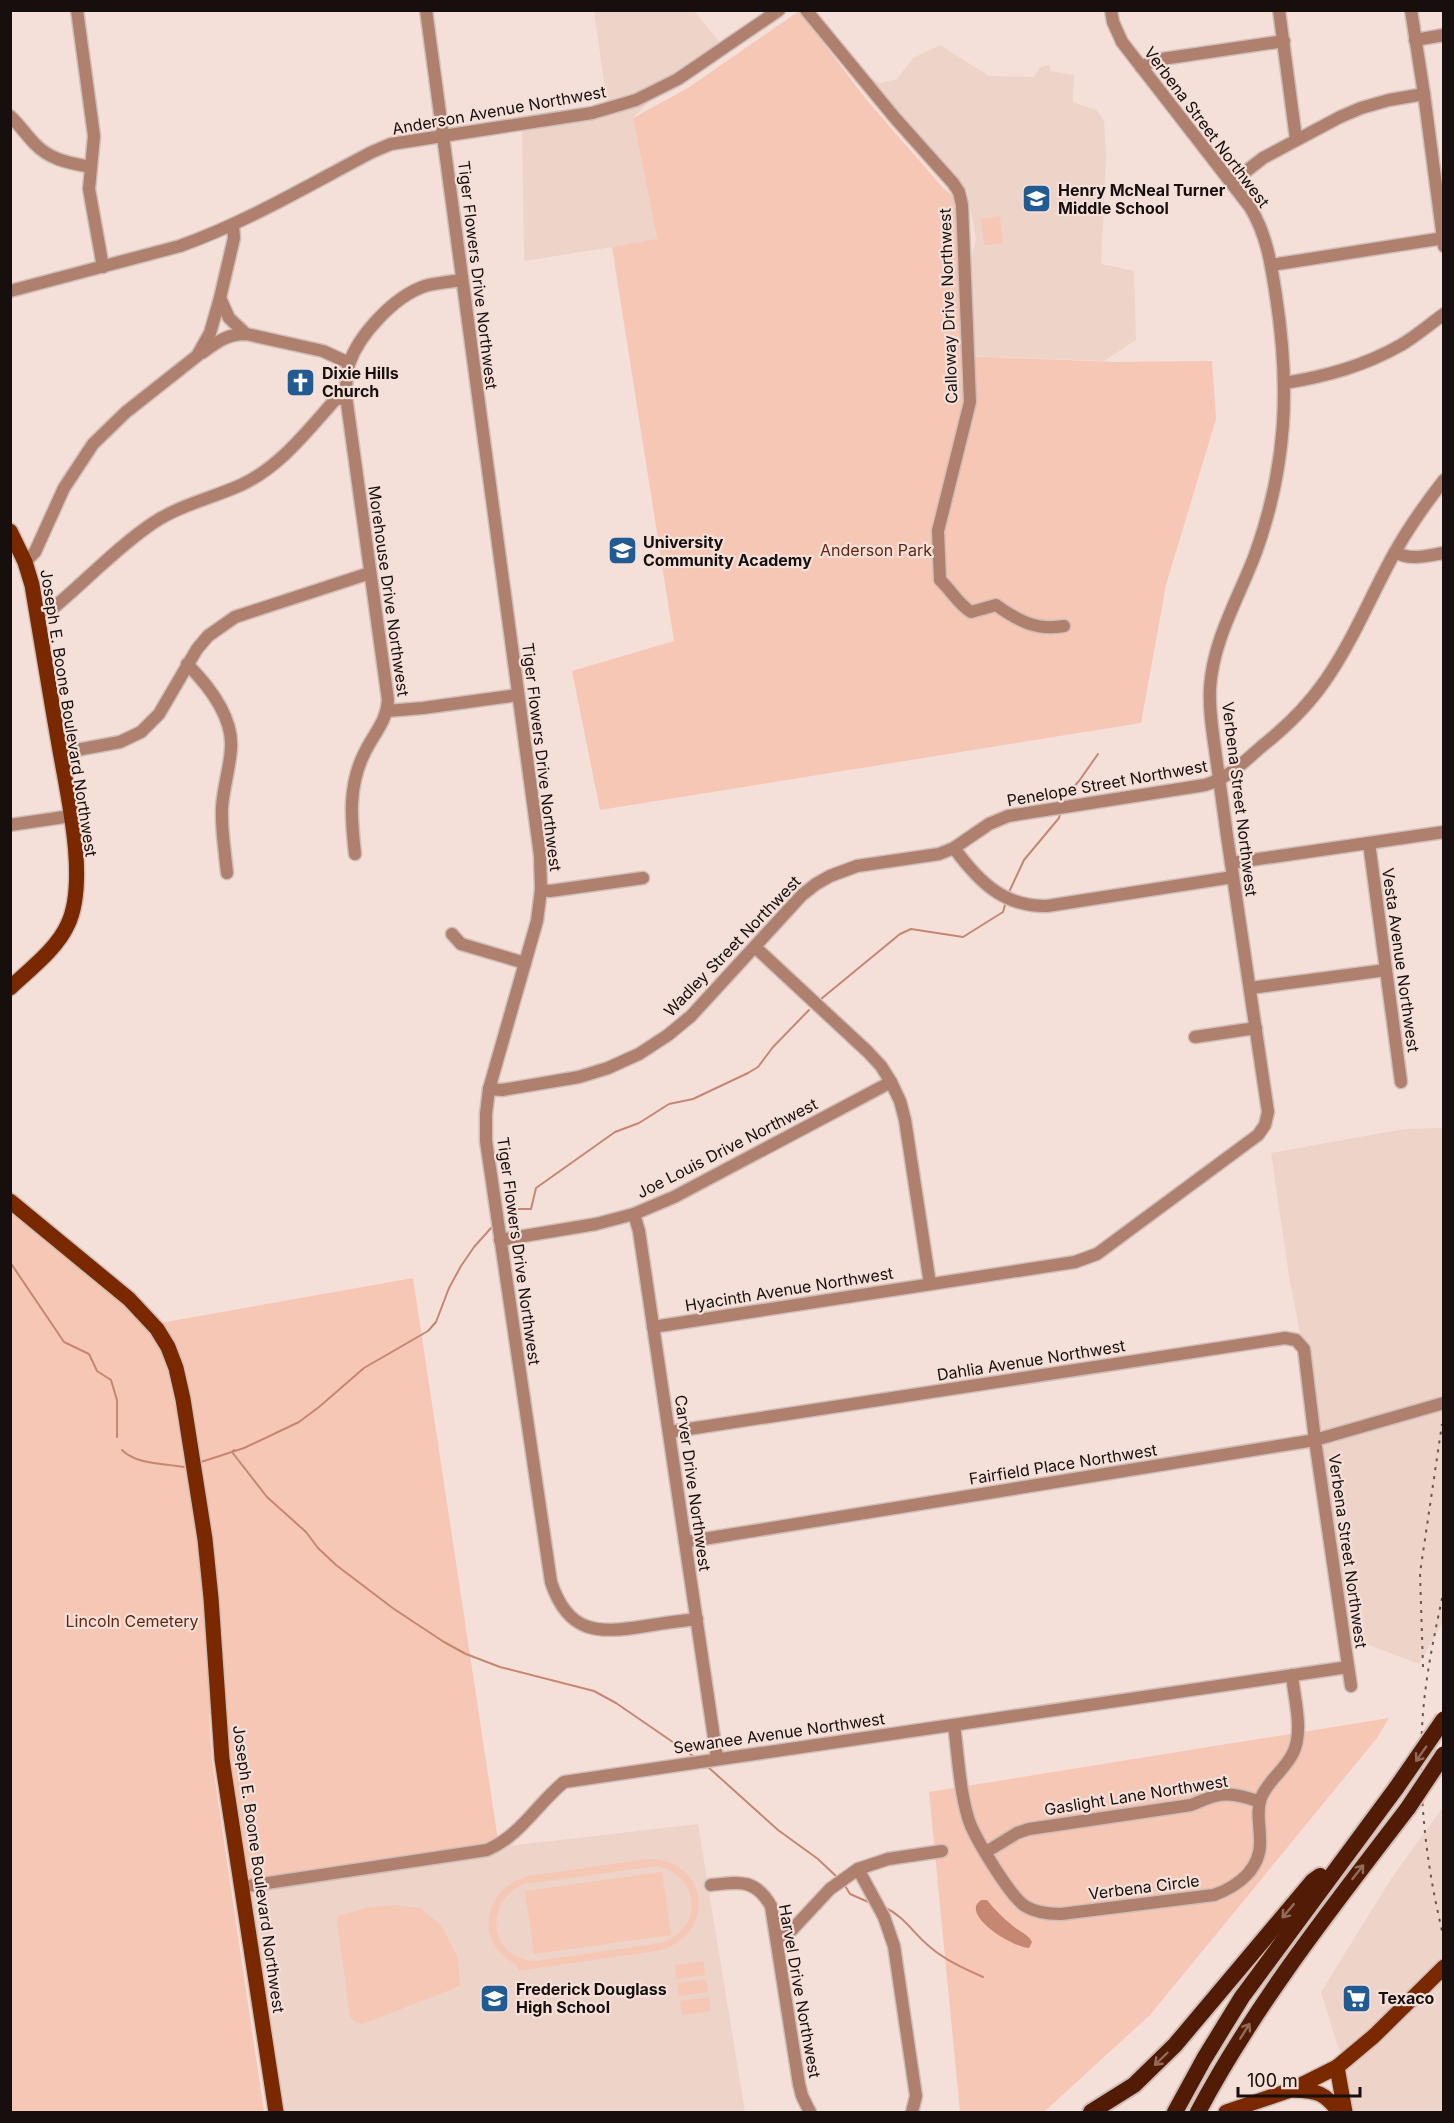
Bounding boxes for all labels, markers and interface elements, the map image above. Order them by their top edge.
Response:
street label: Verbena Street Northwest [1140,43,1274,211]
street label: Anderson Avenue Northwest [391,81,607,139]
street label: Tiger Flowers Drive Northwest [454,160,502,390]
place label: Henry McNeal Turner Middle School [1058,180,1226,218]
school or university icon: Henry McNeal Turner Middle School [1021,183,1053,215]
street label: Calloway Drive Northwest [935,208,961,404]
place label: Dixie Hills Church [322,363,399,401]
church icon: Dixie Hills Church [285,366,317,398]
street label: Morehouse Drive Northwest [364,484,414,698]
place label: University Community Academy [643,532,812,570]
school or university icon: University Community Academy [606,535,638,567]
park label: Anderson Park [820,540,932,560]
street label: Joseph E. Boone Boulevard Northwest [36,568,102,858]
street label: Tiger Flowers Drive Northwest [518,642,566,872]
street label: Verbena Street Northwest [1218,701,1262,897]
street label: Penelope Street Northwest [1005,755,1209,811]
street label: Vesta Avenue Northwest [1378,867,1424,1053]
street label: Wadley Street Northwest [659,871,805,1021]
street label: Joe Louis Drive Northwest [633,1094,821,1202]
street label: Tiger Flowers Drive Northwest [493,1136,545,1366]
street label: Hyacinth Avenue Northwest [683,1263,895,1315]
street label: Dahlia Avenue Northwest [935,1335,1127,1385]
street label: Carver Drive Northwest [671,1393,715,1573]
street label: Fairfield Place Northwest [968,1439,1158,1489]
street label: Verbena Street Northwest [1324,1453,1372,1649]
park label: Lincoln Cemetery [66,1611,198,1631]
street label: Sewanee Avenue Northwest [672,1708,886,1758]
street label: Joseph E. Boone Boulevard Northwest [229,1724,289,2014]
one-way arrow [1415,1745,1427,1761]
street label: Gaslight Lane Northwest [1043,1771,1229,1819]
one-way arrow [1352,1864,1365,1880]
street label: Verbena Circle [1087,1870,1201,1904]
street label: Harvel Drive Northwest [775,1903,825,2079]
one-way arrow [1282,1903,1295,1919]
place label: Frederick Douglass High School [516,1979,667,2017]
school or university icon: Frederick Douglass High School [479,1982,511,2014]
supermarket icon: Texaco [1341,1982,1373,2014]
place label: Texaco [1378,1988,1435,2008]
one-way arrow [1240,2023,1252,2040]
one-way arrow [1153,2052,1168,2066]
scale bar [1238,2060,1360,2098]
text: 100 m [1247,2070,1298,2091]

